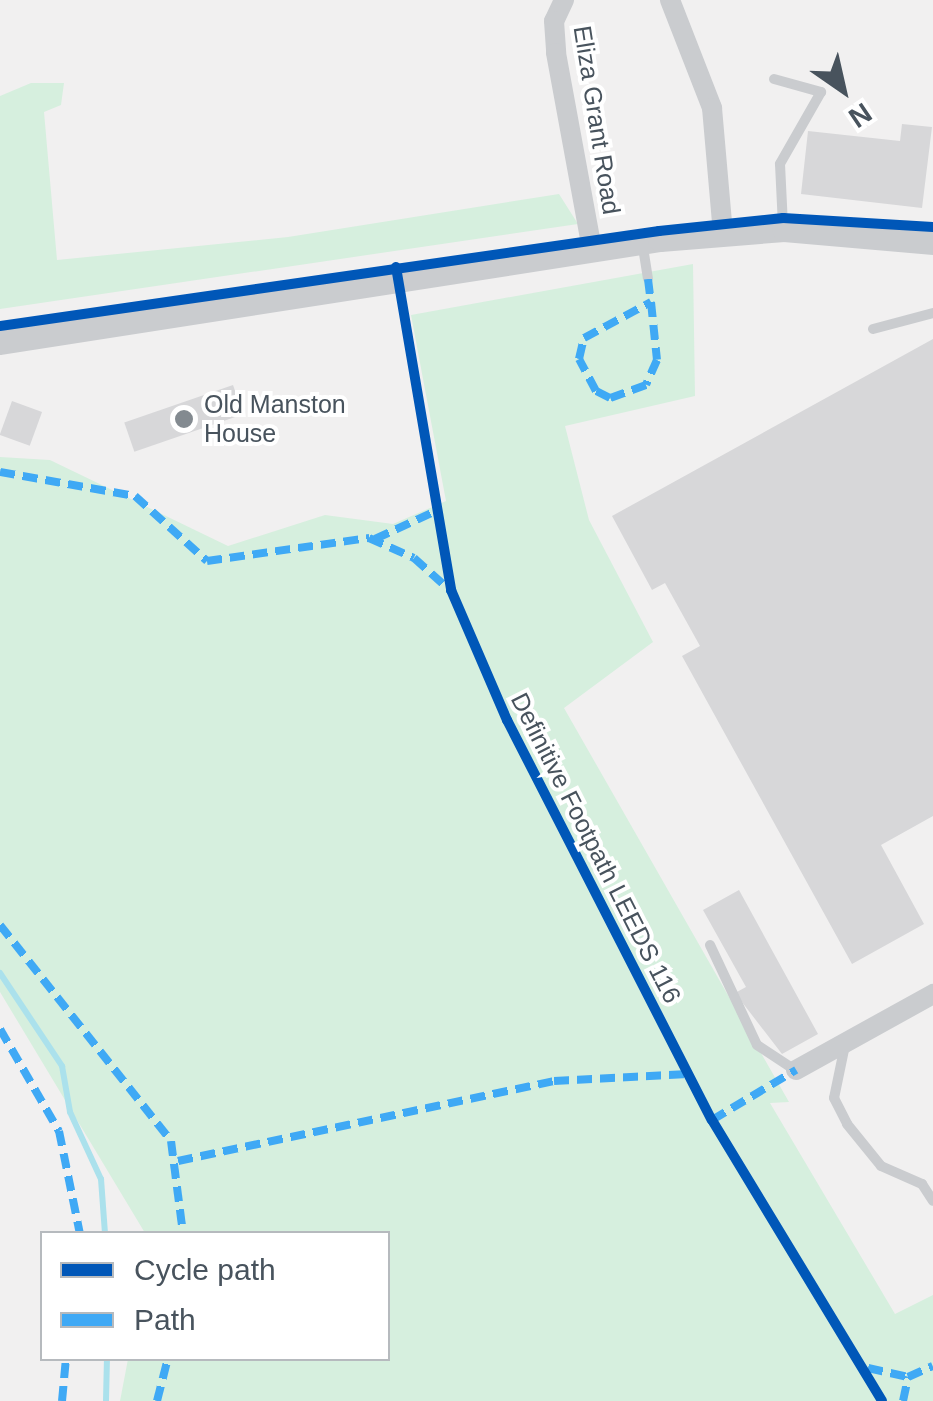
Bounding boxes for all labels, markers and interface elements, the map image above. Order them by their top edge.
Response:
street label: Eliza Grant Road [567,24,627,216]
north arrow [793,40,893,140]
text: N [843,97,877,134]
place label: Old Manston House [204,390,346,449]
marker: Old Manston House [173,408,195,430]
street label: Definitive Footpath LEEDS 116 [505,688,687,1008]
legend [40,1231,390,1361]
text: Cycle path [134,1253,276,1286]
text: Path [134,1303,196,1336]

